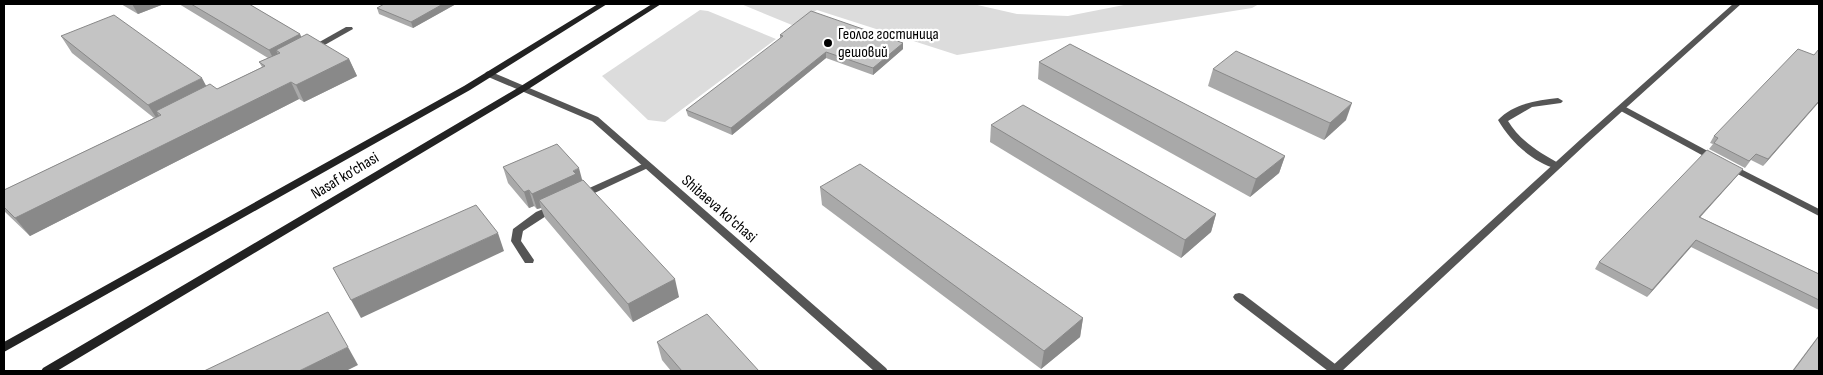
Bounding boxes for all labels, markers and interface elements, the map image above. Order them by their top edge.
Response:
place label: Геолог гостиница дешовий [838,25,939,62]
marker: Геолог гостиница дешовий [822,37,834,49]
street label: Nasaf ko‘chasi [308,148,382,204]
street label: Shibaeva ko'chasi [677,171,761,247]

